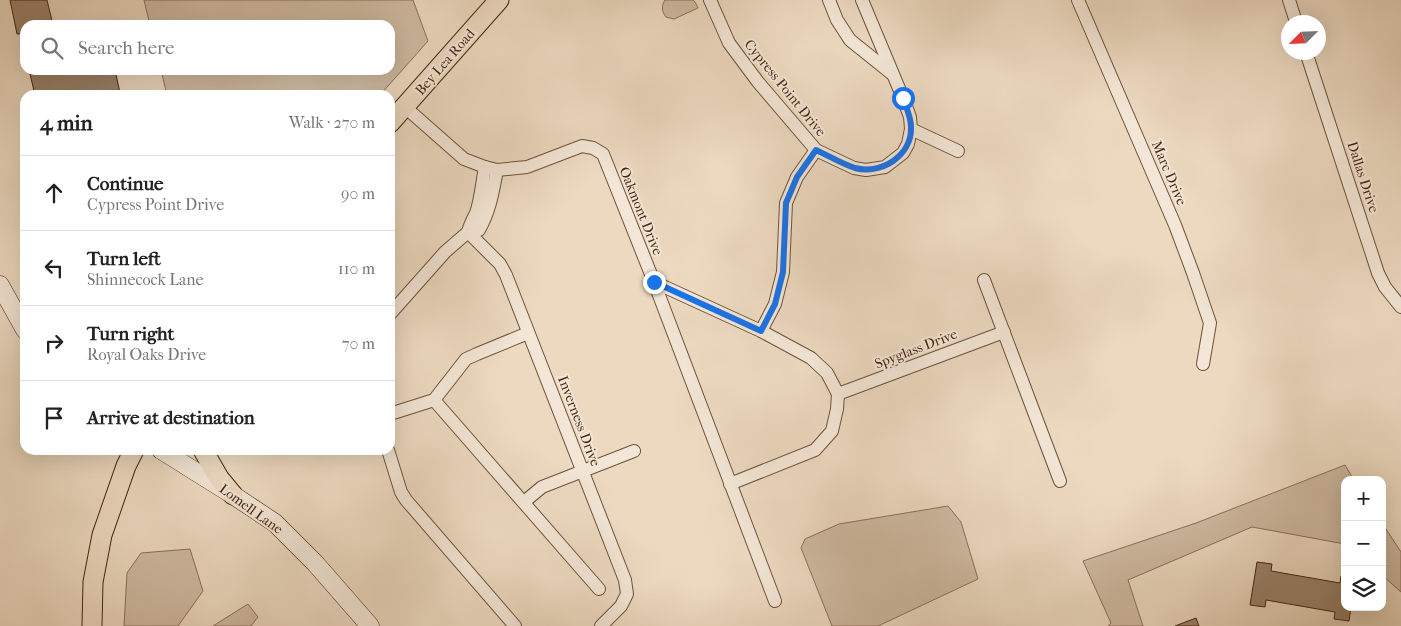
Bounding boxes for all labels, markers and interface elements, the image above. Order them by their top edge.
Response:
north arrow [1281,15,1326,60]
search box [20,20,395,75]
street label: Bey Lea Road [412,25,479,99]
icon: search [38,34,66,62]
street label: Cypress Point Drive [741,36,829,140]
text: Search here [78,37,174,59]
route start [892,87,915,110]
text: 4 min [40,111,93,135]
text: Walk · 270 m [289,113,375,132]
street label: Marc Drive [1148,138,1190,208]
street label: Dallas Drive [1344,139,1383,215]
street label: Oakmont Drive [616,164,666,258]
text: Continue [87,173,163,195]
icon: ahead [40,179,68,207]
text: 90 m [341,184,375,203]
text: Cypress Point Drive [87,195,224,214]
text: Turn left [87,248,161,270]
icon: left [40,254,68,282]
text: 110 m [338,259,375,278]
text: Shinnecock Lane [87,270,203,289]
route end [643,271,666,294]
text: Turn right [87,323,174,345]
street label: Spyglass Drive [872,325,960,373]
icon: right [40,329,68,357]
text: 70 m [342,334,375,353]
text: Royal Oaks Drive [87,345,206,364]
street label: Inverness Drive [554,373,604,469]
icon: arrive [40,404,68,432]
text: Arrive at destination [87,407,255,429]
map controls [1341,476,1386,611]
button: + [1341,476,1386,521]
street label: Lomell Lane [216,480,286,538]
button: − [1341,521,1386,566]
button: layers [1341,566,1386,611]

